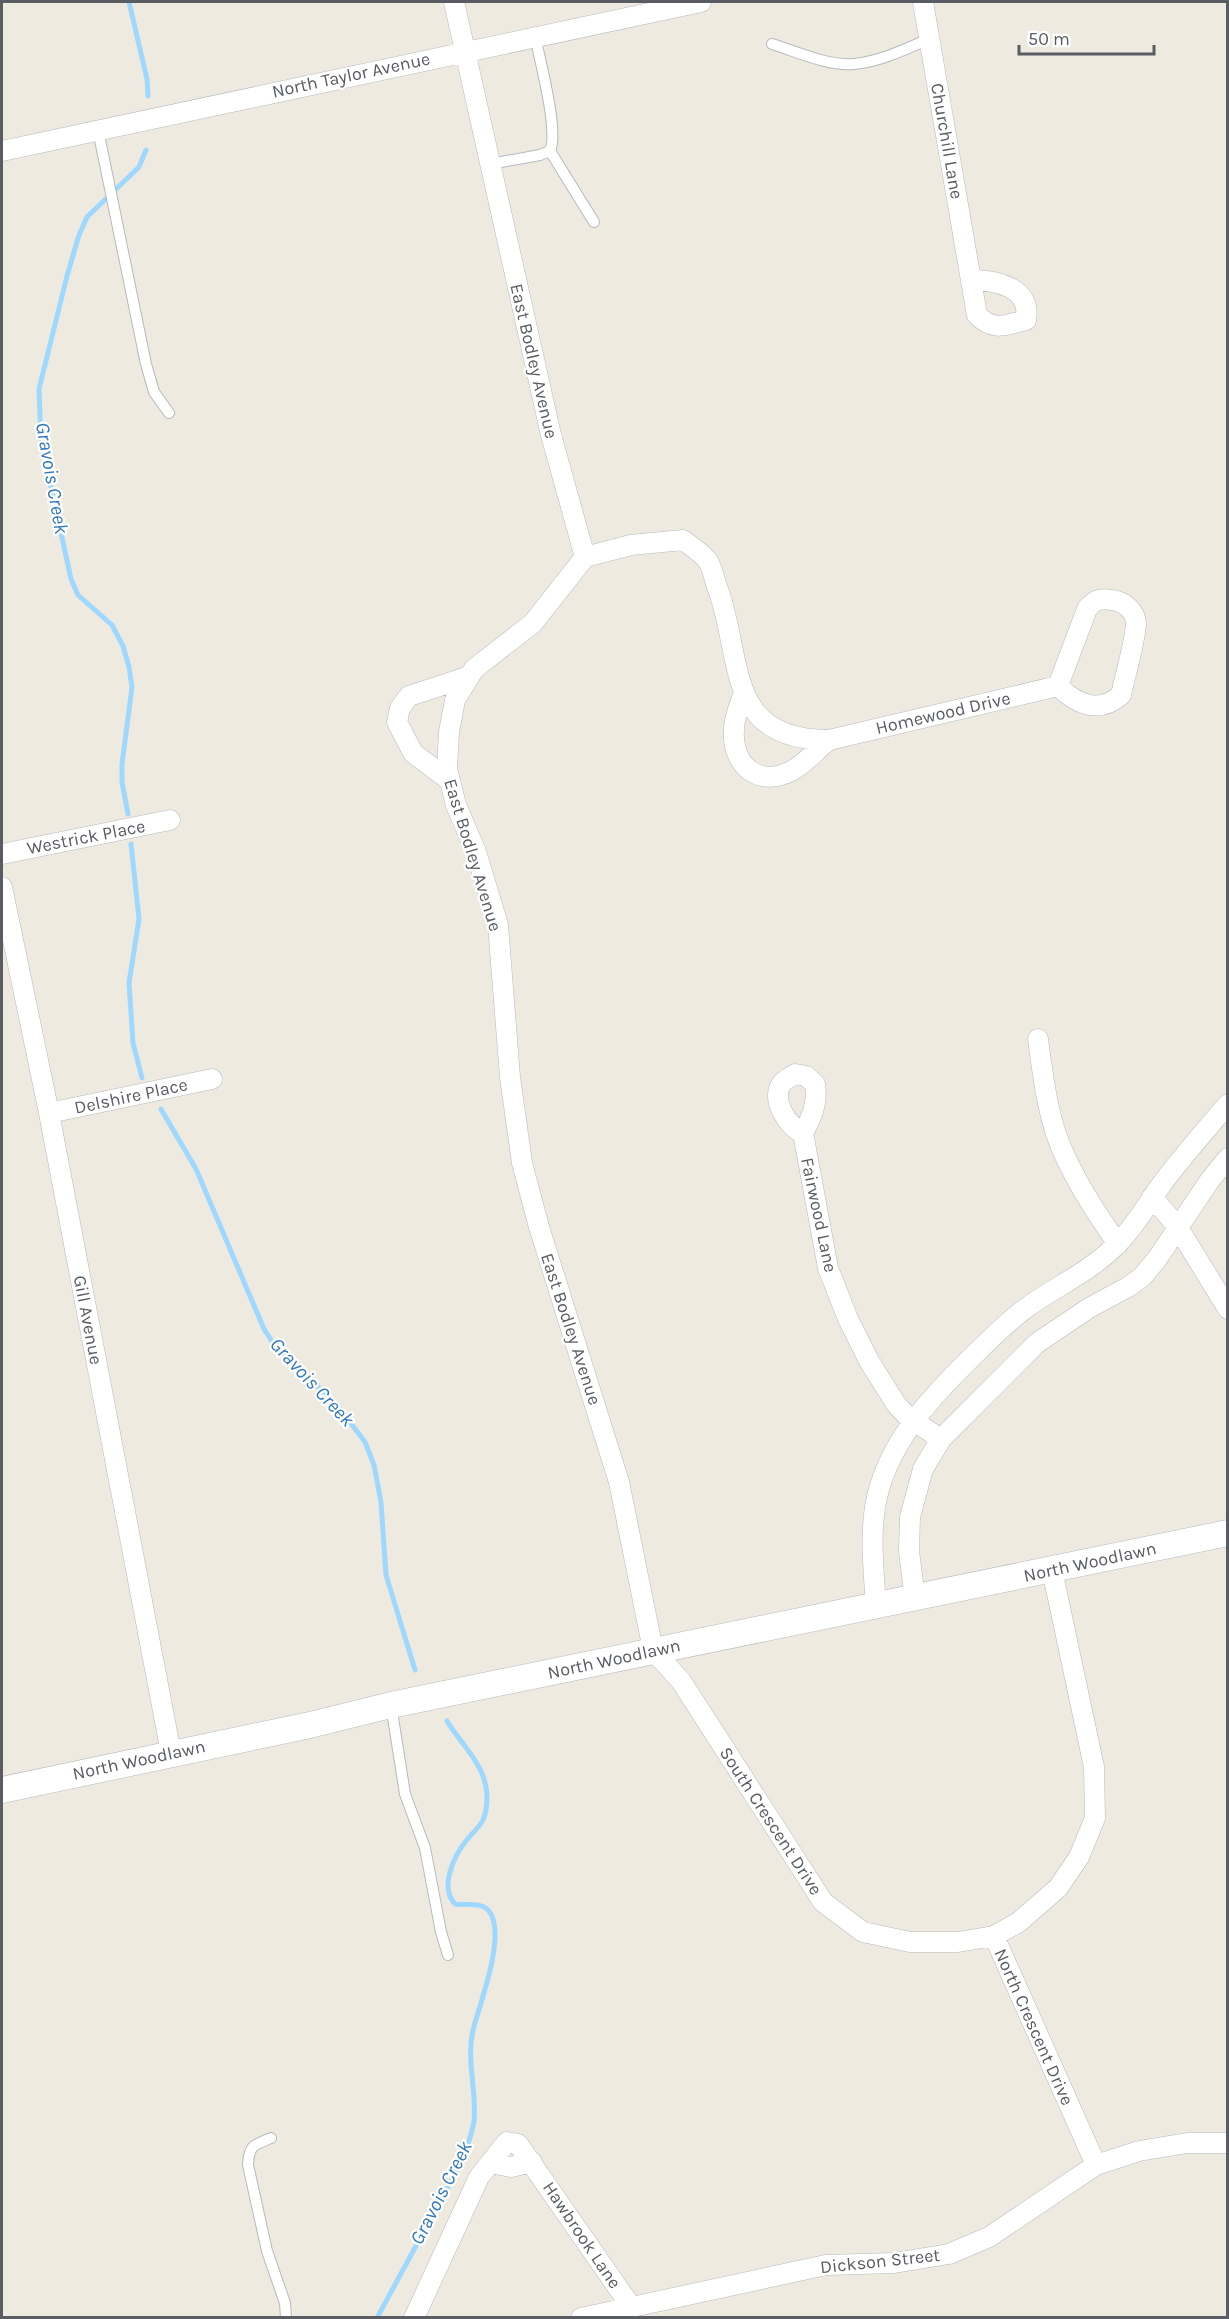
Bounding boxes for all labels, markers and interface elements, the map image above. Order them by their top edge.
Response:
scale bar [1019,18,1154,56]
text: 50 m [1028,28,1070,50]
street label: North Taylor Avenue [270,47,432,103]
street label: Churchill Lane [926,81,968,201]
street label: East Bodley Avenue [505,281,563,441]
water label: Gravois Creek [31,420,73,537]
street label: Homewood Drive [873,687,1013,739]
street label: East Bodley Avenue [439,776,507,934]
street label: Westrick Place [25,815,147,859]
street label: Delshire Place [72,1073,190,1119]
street label: Fairwood Lane [796,1156,842,1274]
street label: East Bodley Avenue [536,1250,606,1408]
street label: Gill Avenue [69,1273,107,1367]
water label: Gravois Creek [265,1333,360,1432]
street label: North Woodlawn [1022,1537,1158,1587]
street label: North Woodlawn [546,1634,682,1684]
street label: North Woodlawn [71,1735,207,1785]
street label: South Crescent Drive [715,1743,827,1899]
street label: North Crescent Drive [990,1945,1078,2109]
water label: Gravois Creek [405,2137,477,2249]
street label: Hawbrook Lane [538,2177,626,2293]
street label: Dickson Street [819,2244,941,2278]

